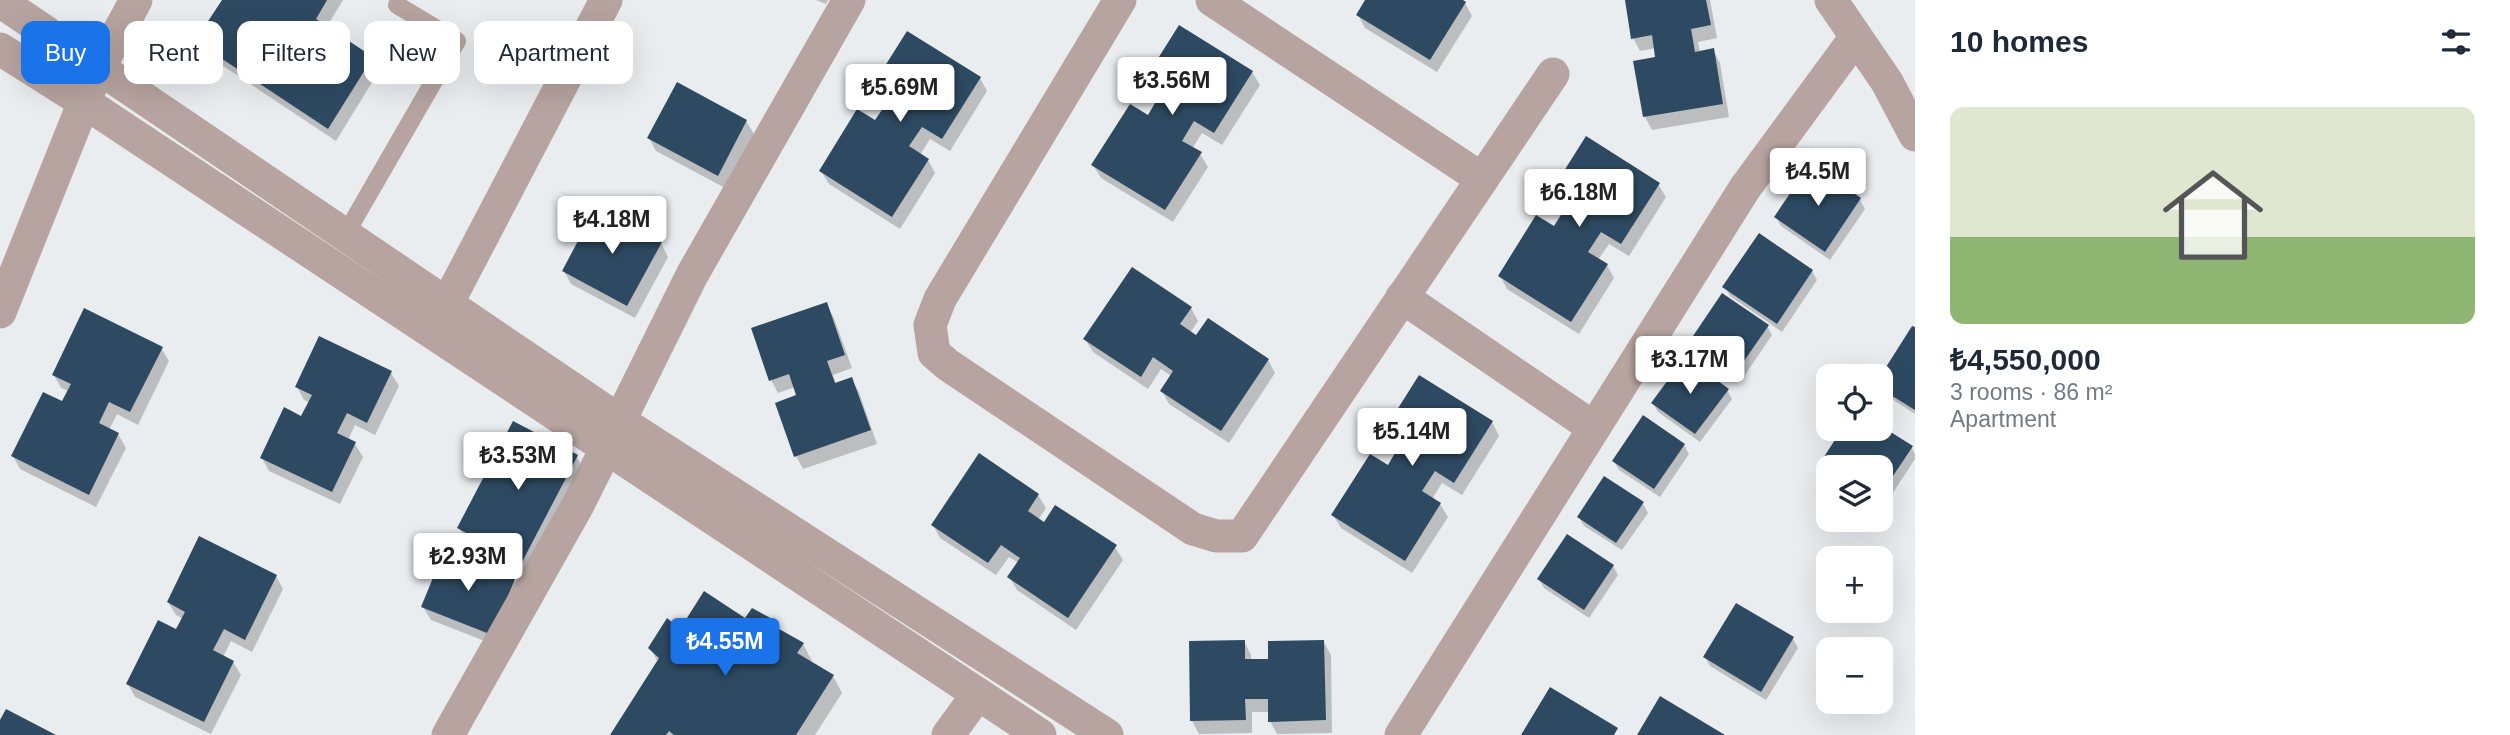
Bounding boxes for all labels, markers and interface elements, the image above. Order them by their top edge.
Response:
chip: Buy [21,21,110,84]
chip: Rent [124,21,223,84]
chip: Filters [237,21,350,84]
chip: New [364,21,460,84]
chip: Apartment [474,21,633,84]
icon: filters [2437,23,2475,61]
text: 10 homes [1950,25,2088,58]
pin: ₺3.56M [1115,58,1229,117]
pin: ₺5.69M [843,64,957,124]
text: ₺3.56M [1133,67,1211,93]
text: ₺5.69M [861,74,939,100]
pin: ₺4.5M [1769,148,1867,208]
icon: home [2150,152,2276,278]
text: ₺4.5M [1786,158,1850,184]
pin: ₺6.18M [1522,170,1636,229]
text: ₺6.18M [1540,179,1618,205]
pin: ₺4.18M [555,196,669,256]
text: ₺4.18M [573,206,651,232]
pin: ₺3.17M [1633,336,1747,396]
text: ₺4,550,000 [1950,343,2101,376]
text: ₺3.17M [1651,346,1729,372]
map controls [1816,364,1893,714]
button: locate [1816,364,1893,441]
text: 3 rooms · 86 m² [1950,379,2112,405]
text: Apartment [1950,406,2056,432]
pin: ₺5.14M [1355,408,1469,468]
text: ₺5.14M [1373,418,1451,444]
pin: ₺3.53M [461,433,575,492]
text: ₺3.53M [479,442,557,468]
button: layers [1816,455,1893,532]
pin: ₺2.93M [411,534,525,593]
text: ₺2.93M [429,543,507,569]
button: + [1816,546,1893,623]
pin: ₺4.55M [668,618,782,678]
text: ₺4.55M [686,628,764,654]
button: − [1816,637,1893,714]

